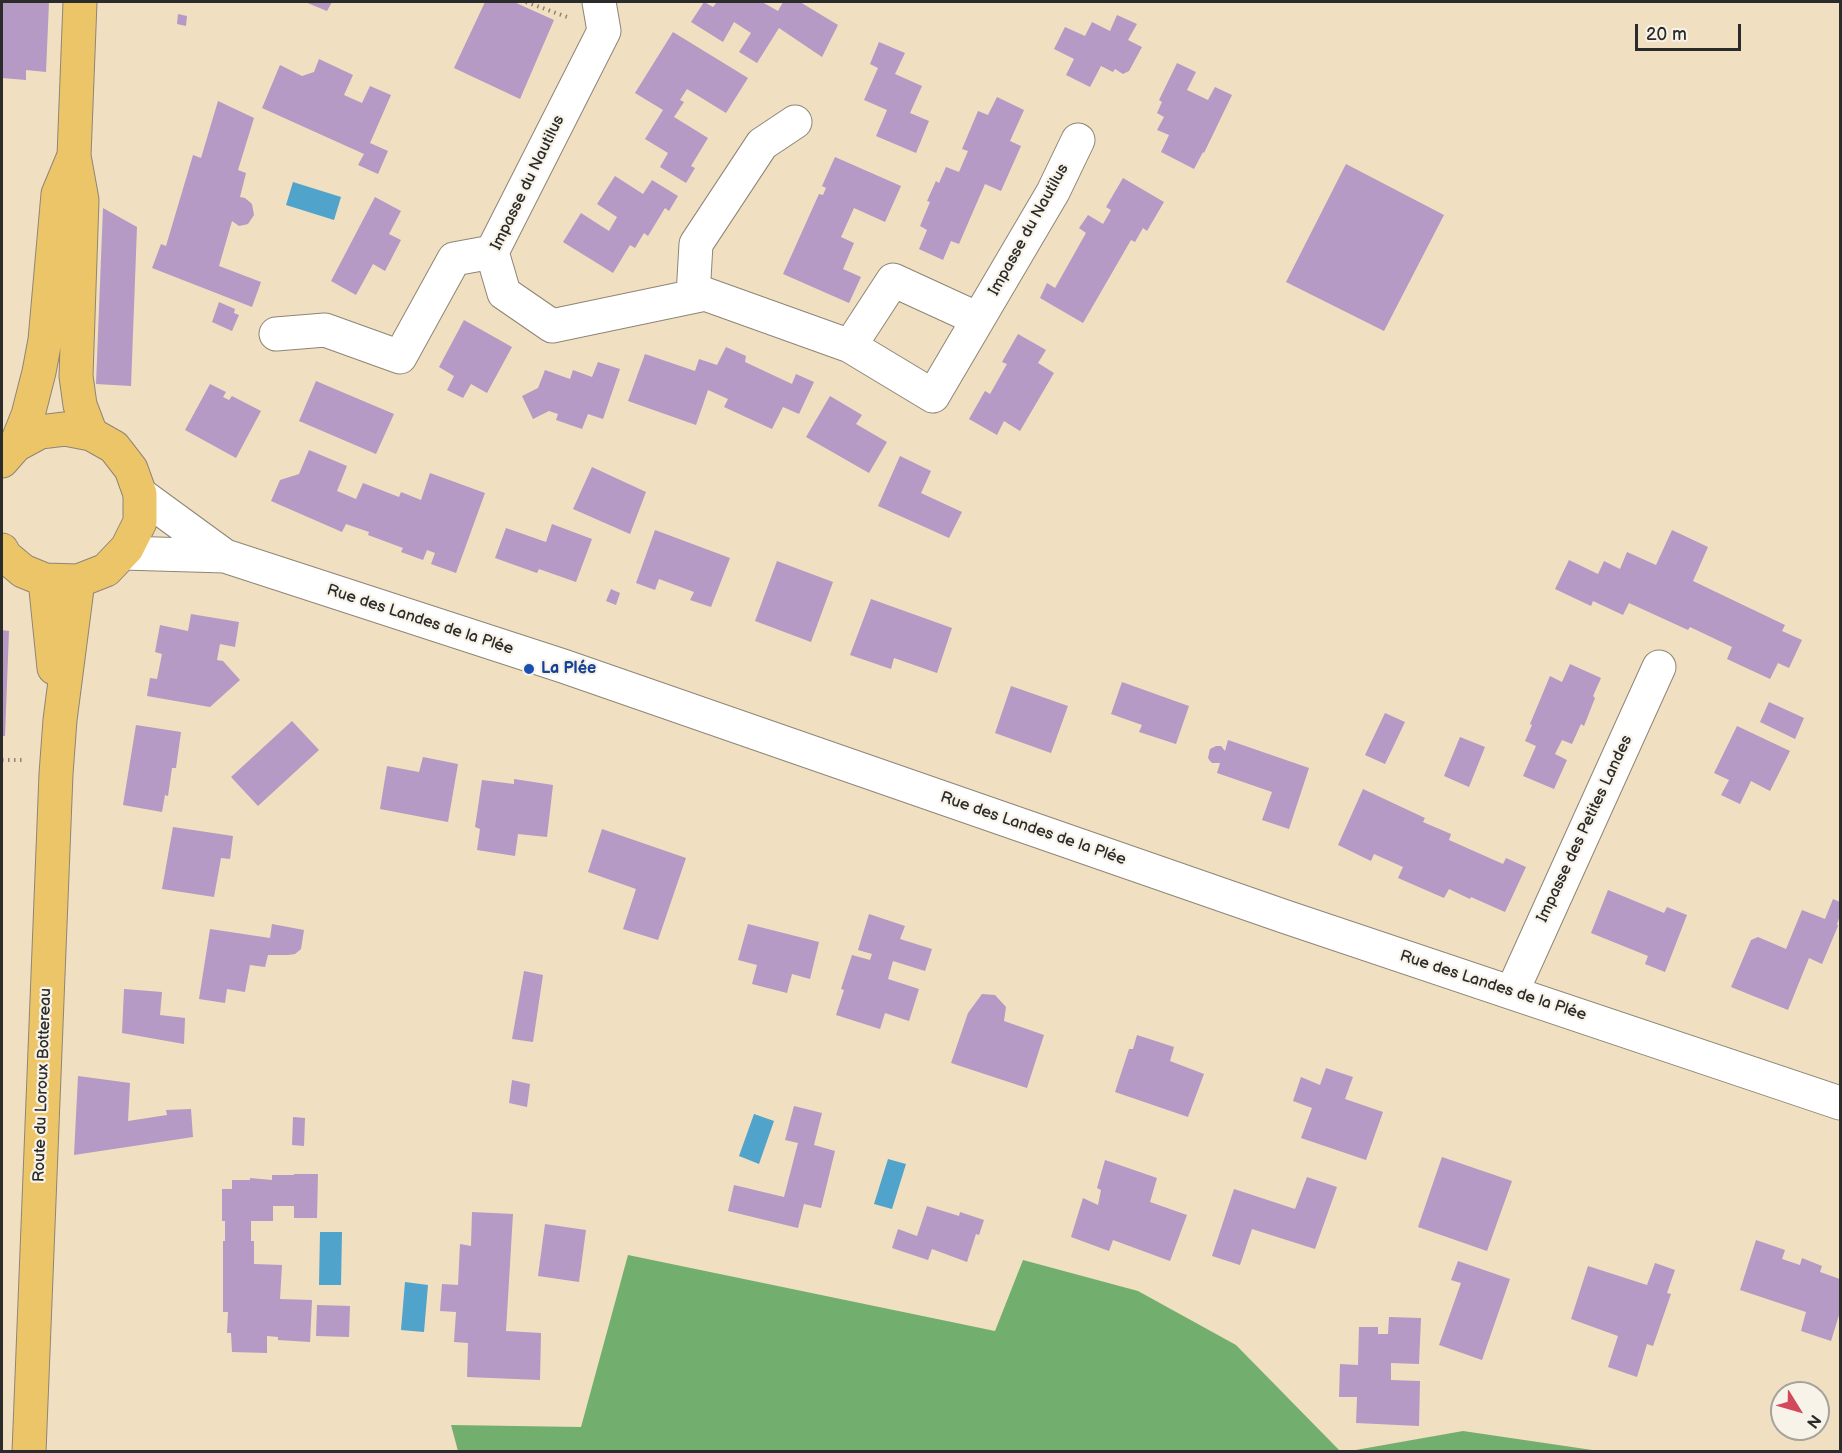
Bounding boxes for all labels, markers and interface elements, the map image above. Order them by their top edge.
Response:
scale bar [1638,12,1744,50]
text: 20 m [1646,24,1687,45]
street label: Impasse du Nautilus [487,112,569,254]
street label: Impasse du Nautilus [985,161,1073,299]
street label: Rue des Landes de la Plée [324,581,516,659]
place label: La Plée [541,659,596,679]
marker: La Plée [522,662,536,676]
street label: Impasse des Petites Landes [1533,732,1637,926]
street label: Rue des Landes de la Plée [938,788,1128,870]
street label: Rue des Landes de la Plée [1397,947,1589,1025]
street label: Route du Loroux Bottereau [30,988,56,1182]
north arrow [1770,1381,1830,1441]
text: N [1802,1410,1824,1431]

